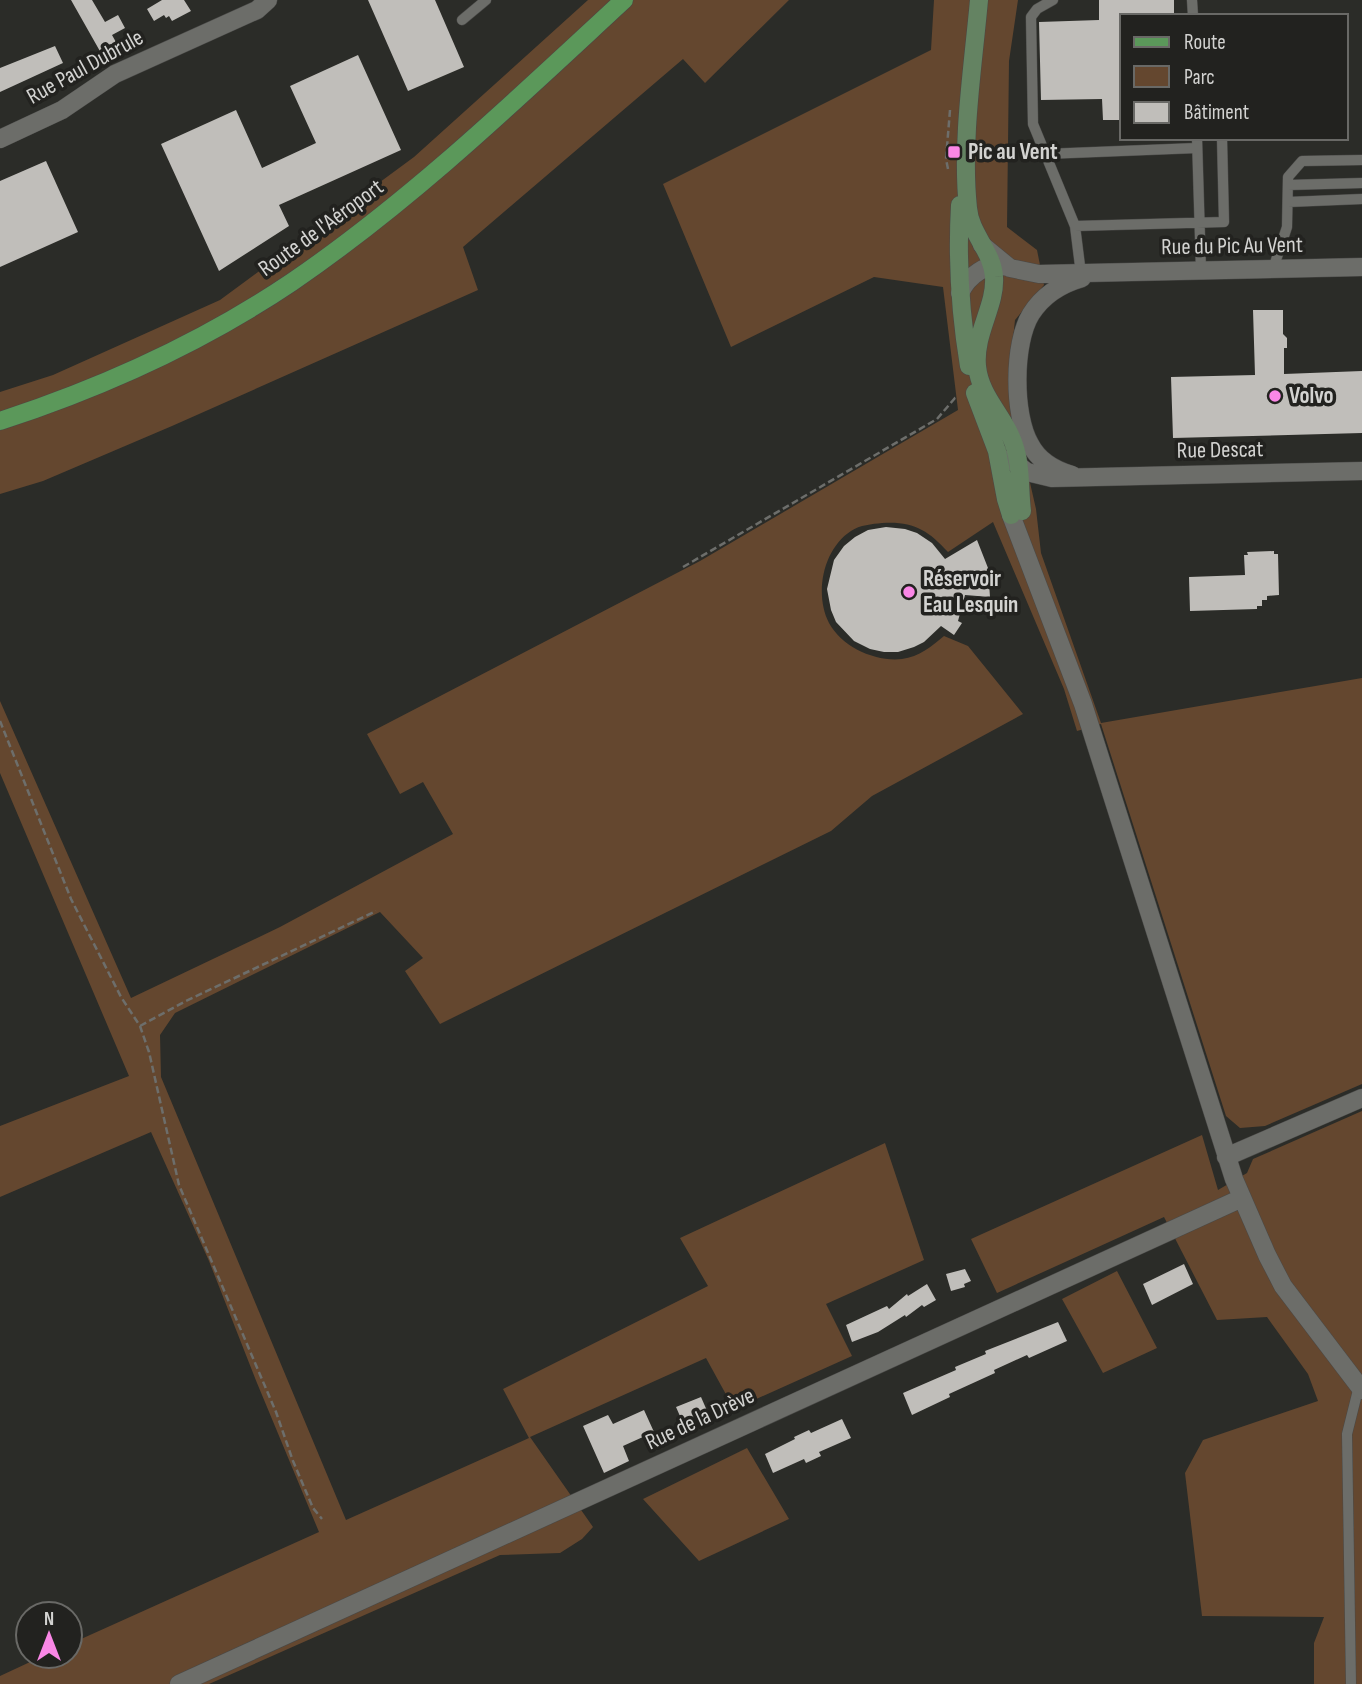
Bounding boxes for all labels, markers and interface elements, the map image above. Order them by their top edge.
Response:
legend [1120,14,1348,140]
street label: Rue Paul Dubrule [22,23,148,111]
text: Route [1184,30,1226,55]
text: Parc [1184,65,1215,90]
text: Bâtiment [1184,100,1249,125]
place label: Pic au Vent [968,138,1058,166]
marker: Pic au Vent [946,144,962,160]
street label: Route de l'Aéroport [253,173,389,283]
street label: Rue du Pic Au Vent [1161,231,1303,261]
place label: Volvo [1289,382,1334,410]
marker: Volvo [1267,388,1283,404]
street label: Rue Descat [1176,435,1264,465]
place label: Réservoir Eau Lesquin [923,565,1018,619]
marker: Réservoir Eau Lesquin [901,584,917,600]
street label: Rue de la Drève [641,1382,759,1456]
north arrow [14,1600,84,1670]
text: N [44,1608,54,1631]

